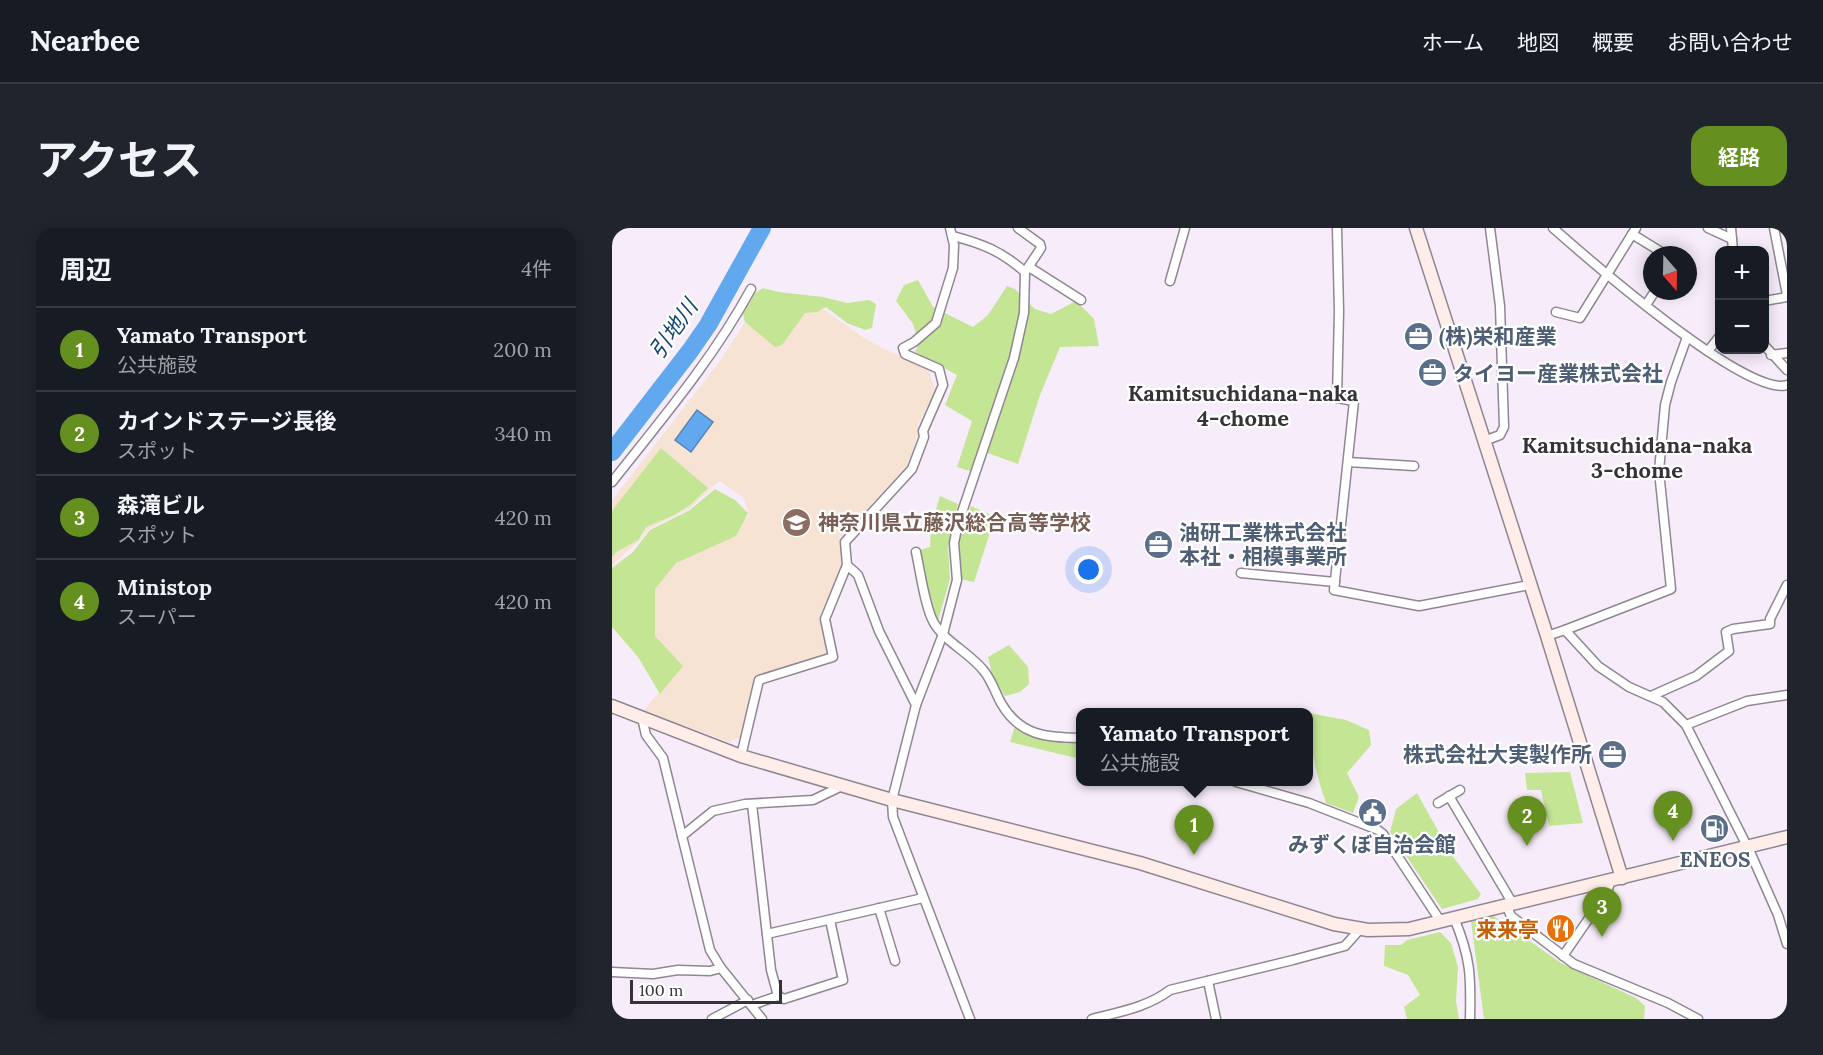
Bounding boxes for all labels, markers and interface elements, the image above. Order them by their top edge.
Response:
text: Nearbee [30,23,140,59]
text: ホーム [1422,29,1484,56]
text: 地図 [1517,29,1559,56]
text: 概要 [1592,29,1634,56]
text: お問い合わせ [1667,29,1793,56]
button: 経路 [1691,126,1787,186]
text: アクセス [36,133,202,187]
north arrow [1643,246,1697,300]
map controls [1715,246,1769,354]
button: + [1715,246,1769,300]
text: 周辺 [60,253,112,286]
text: 4件 [521,256,552,281]
water label: 引地川 [643,292,705,364]
button: − [1715,300,1769,354]
office icon: (株)栄和産業 [1402,320,1434,352]
text: Yamato Transport [117,321,307,349]
place label: (株)栄和産業 [1439,323,1556,350]
text: 1 [75,337,84,362]
text: 200 m [493,337,552,362]
text: 公共施設 [117,352,197,377]
office icon: タイヨー産業株式会社 [1416,357,1448,389]
place label: タイヨー産業株式会社 [1453,360,1663,387]
district label: Kamitsuchidana-naka 4-chome [1128,379,1359,432]
text: カインドステージ長後 [117,407,337,435]
text: 2 [74,421,85,446]
text: 340 m [494,421,552,446]
district label: Kamitsuchidana-naka 3-chome [1522,431,1753,484]
text: スポット [117,438,197,463]
text: 森滝ビル [117,491,205,519]
text: 3 [74,505,85,530]
text: 420 m [495,505,552,530]
school or university icon: 神奈川県立藤沢総合高等学校 [781,506,813,538]
place label: 神奈川県立藤沢総合高等学校 [818,509,1091,536]
place label: 油研工業株式会社 本社・相模事業所 [1179,519,1347,570]
text: スポット [117,522,197,547]
office icon: 油研工業株式会社 本社・相模事業所 [1142,528,1174,560]
your location [1074,555,1103,584]
text: Ministop [117,573,212,601]
text: 4 [74,589,85,614]
text: 420 m [495,589,552,614]
text: スーパー [117,604,197,629]
popup [1076,708,1313,786]
text: Yamato Transport [1100,719,1289,747]
office icon: 株式会社大実製作所 [1597,738,1629,770]
place label: 株式会社大実製作所 [1403,741,1592,768]
text: 公共施設 [1100,750,1180,775]
pin: 4 [1654,792,1692,841]
pin: 2 [1508,796,1546,846]
public building icon: みずくぼ自治会館 [1356,797,1388,829]
pin: 1 [1174,806,1214,855]
fuel station icon: ENEOS [1699,812,1731,844]
place label: みずくぼ自治会館 [1288,831,1456,858]
place label: ENEOS [1679,846,1751,873]
pin: 3 [1582,888,1622,937]
restaurant icon: 来来亭 [1544,913,1576,945]
place label: 来来亭 [1476,916,1539,943]
scale bar [630,977,782,1004]
text: 100 m [639,980,683,1000]

